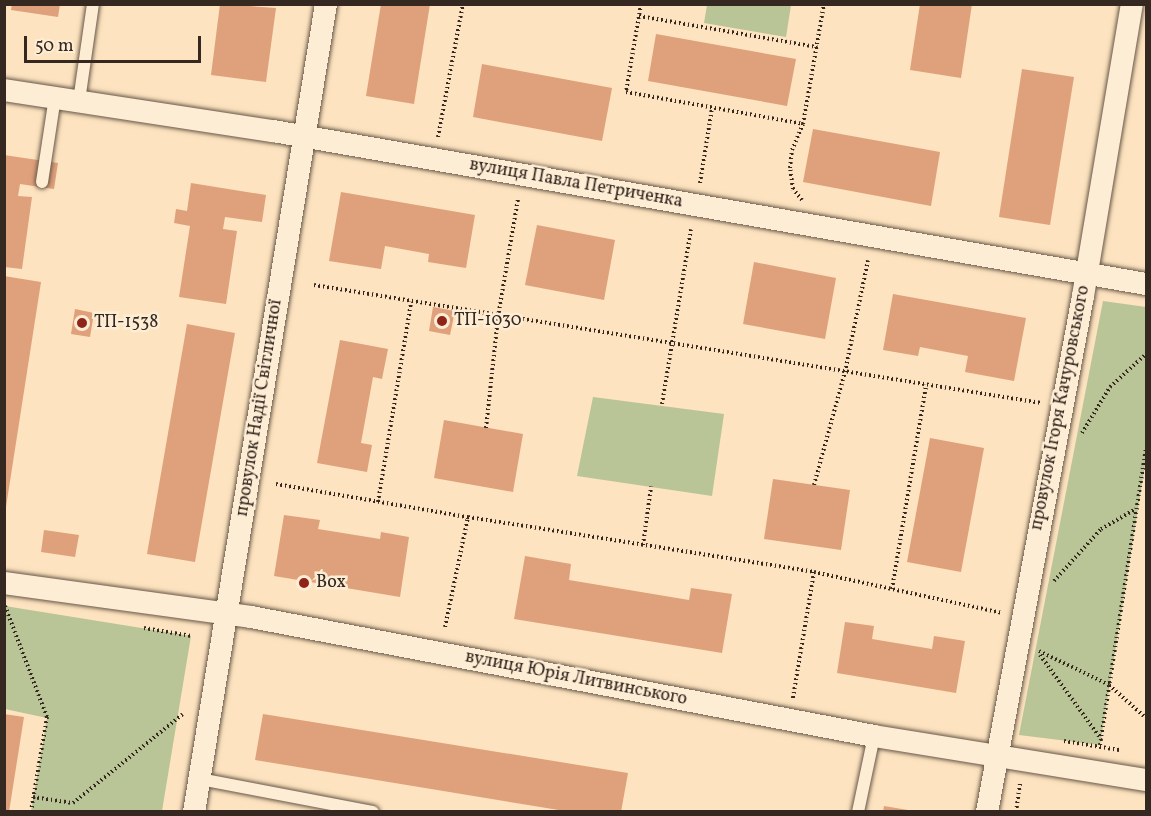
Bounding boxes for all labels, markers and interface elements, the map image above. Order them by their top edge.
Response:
scale bar [27,24,204,62]
text: 50 m [35,34,74,59]
street label: вулиця Павла Петриченка [468,155,684,213]
street label: провулок Ігоря Качуровського [1027,284,1095,532]
street label: провулок Надії Світличної [232,298,288,518]
place label: ТП-1030 [454,310,521,332]
place label: ТП-1538 [94,312,158,334]
marker: ТП-1030 [435,314,449,328]
marker: ТП-1538 [75,316,89,330]
place label: Box [316,572,346,594]
marker: Box [297,576,311,590]
street label: вулиця Юрія Литвинського [463,647,689,711]

